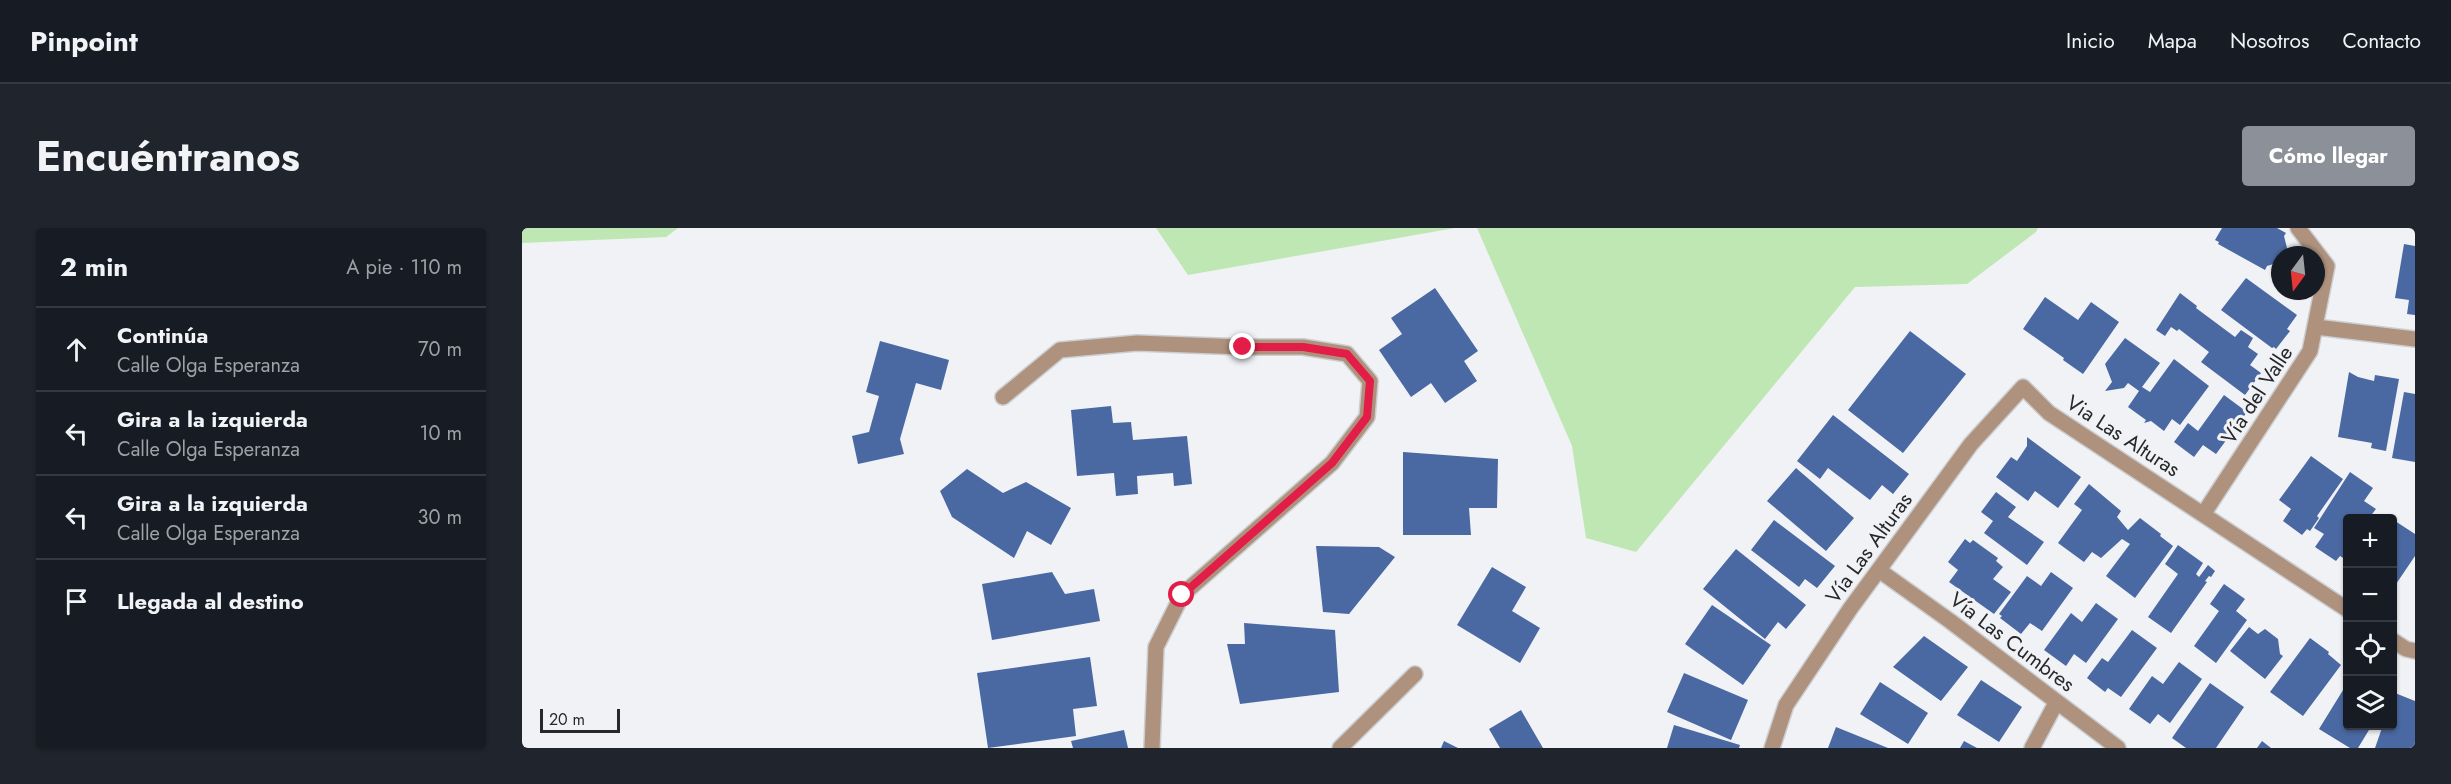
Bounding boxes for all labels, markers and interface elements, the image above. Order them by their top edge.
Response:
text: Pinpoint [30,21,138,62]
text: Inicio [2066,26,2115,56]
text: Mapa [2148,26,2197,56]
text: Nosotros [2230,26,2309,56]
text: Contacto [2342,26,2421,56]
text: Encuéntranos [36,126,300,187]
button: Cómo llegar [2242,126,2415,186]
north arrow [2271,246,2325,300]
text: 2 min [60,248,128,286]
text: A pie · 110 m [346,253,462,282]
text: Continúa [117,319,208,351]
icon: ahead [60,333,93,366]
route end [1229,333,1255,359]
text: 70 m [418,335,462,364]
street label: Vía del Valle [2214,340,2300,450]
text: Calle Olga Esperanza [117,351,300,380]
street label: Via Las Alturas [2060,388,2186,484]
text: Gira a la izquierda [117,403,308,435]
icon: left [60,417,93,450]
text: 10 m [419,419,462,448]
text: Calle Olga Esperanza [117,435,300,464]
street label: Vía Las Alturas [1818,486,1920,610]
text: Gira a la izquierda [117,487,308,519]
icon: left [60,501,93,534]
text: 30 m [417,503,462,532]
map controls [2343,514,2397,730]
button: + [2343,514,2397,568]
text: Calle Olga Esperanza [117,519,300,548]
button: − [2343,568,2397,622]
route start [1168,581,1194,607]
icon: arrive [60,585,93,618]
text: Llegada al destino [117,585,304,617]
street label: Vía Las Cumbres [1943,585,2081,699]
button: locate [2343,622,2397,676]
button: layers [2343,676,2397,730]
scale bar [540,706,620,733]
text: 20 m [549,708,585,731]

